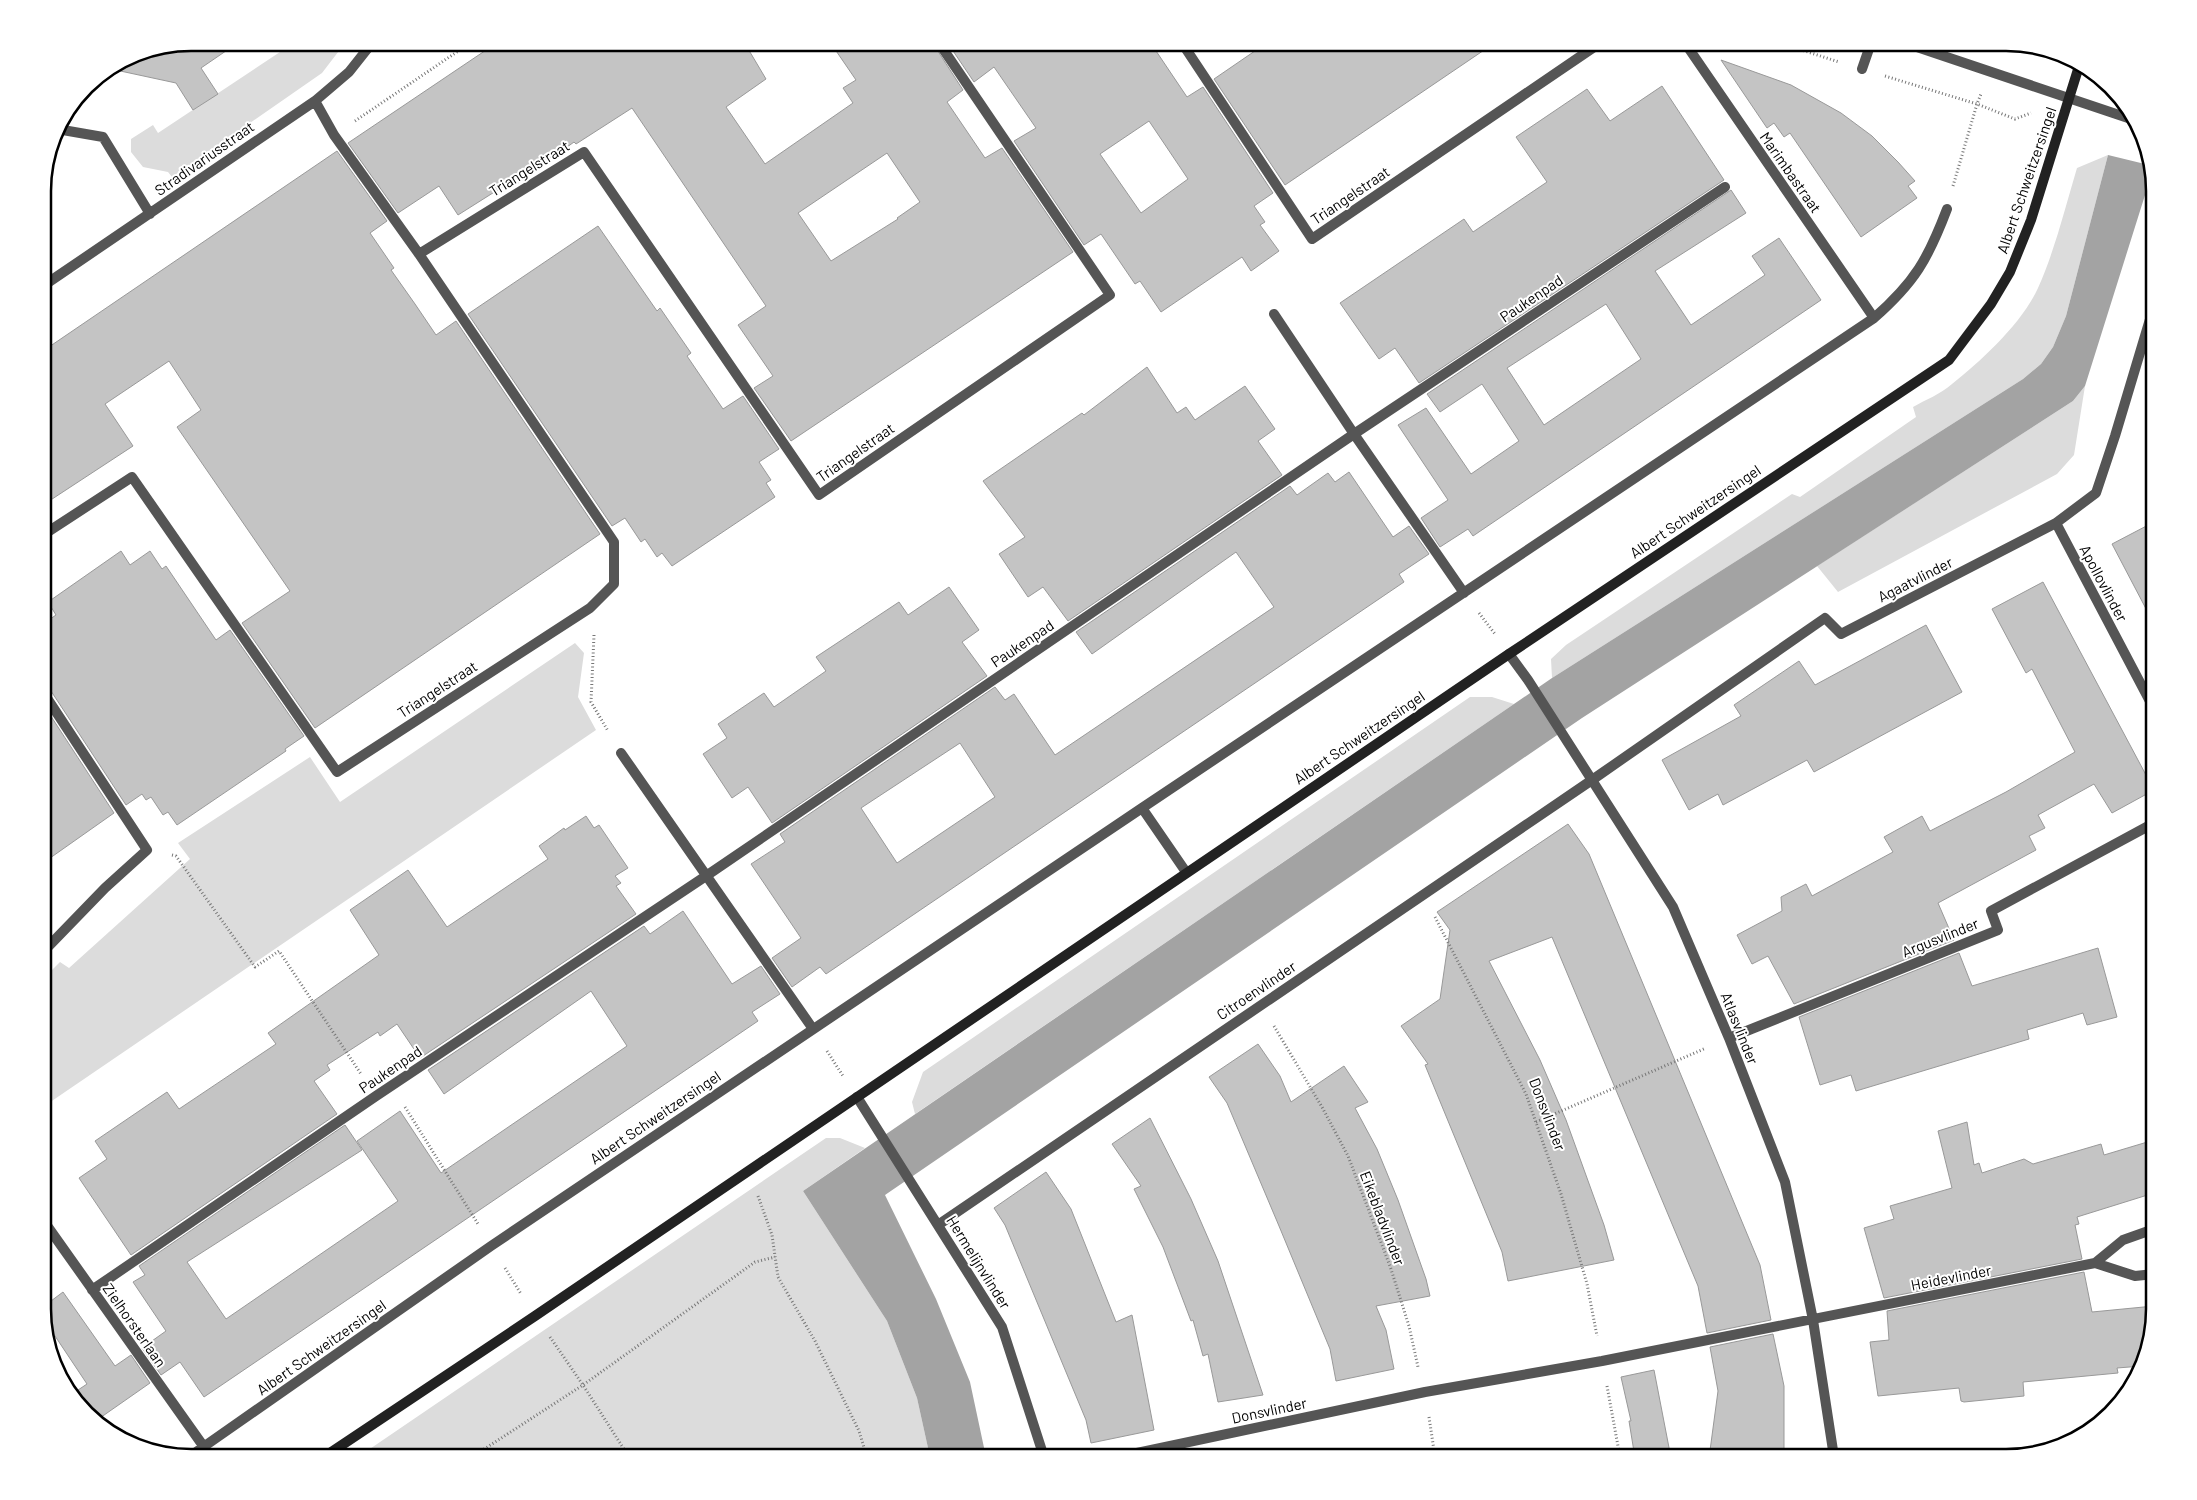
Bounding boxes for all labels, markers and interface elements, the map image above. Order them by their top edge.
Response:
street label: Albert Schweitzersingel [1992,104,2060,256]
street label: Stradivariusstraat [151,117,257,199]
street label: Marimbastraat [1756,128,1826,216]
street label: Triangelstraat [486,136,572,200]
street label: Triangelstraat [1307,162,1393,228]
street label: Paukenpad [1496,270,1566,326]
street label: Triangelstraat [813,419,897,485]
street label: Albert Schweitzersingel [1626,461,1764,561]
street label: Apollovlinder [2076,542,2132,625]
street label: Agaatvlinder [1875,552,1956,606]
street label: Paukenpad [987,615,1057,671]
street label: Triangelstraat [394,657,480,721]
street label: Albert Schweitzersingel [1290,687,1428,787]
street label: Argusvlinder [1899,913,1982,961]
street label: Citroenvlinder [1213,957,1300,1023]
street label: Atlasvlinder [1717,989,1763,1067]
street label: Paukenpad [355,1041,425,1097]
street label: Albert Schweitzersingel [586,1067,724,1167]
street label: Donsvlinder [1526,1075,1570,1153]
street label: Eikebladvlinder [1357,1168,1409,1268]
street label: Hermelijnvlinder [943,1212,1015,1312]
street label: Heidevlinder [1909,1260,1993,1294]
street label: Zielhorsterlaan [100,1280,170,1370]
street label: Albert Schweitzersingel [253,1296,389,1398]
street label: Donsvlinder [1230,1393,1309,1427]

